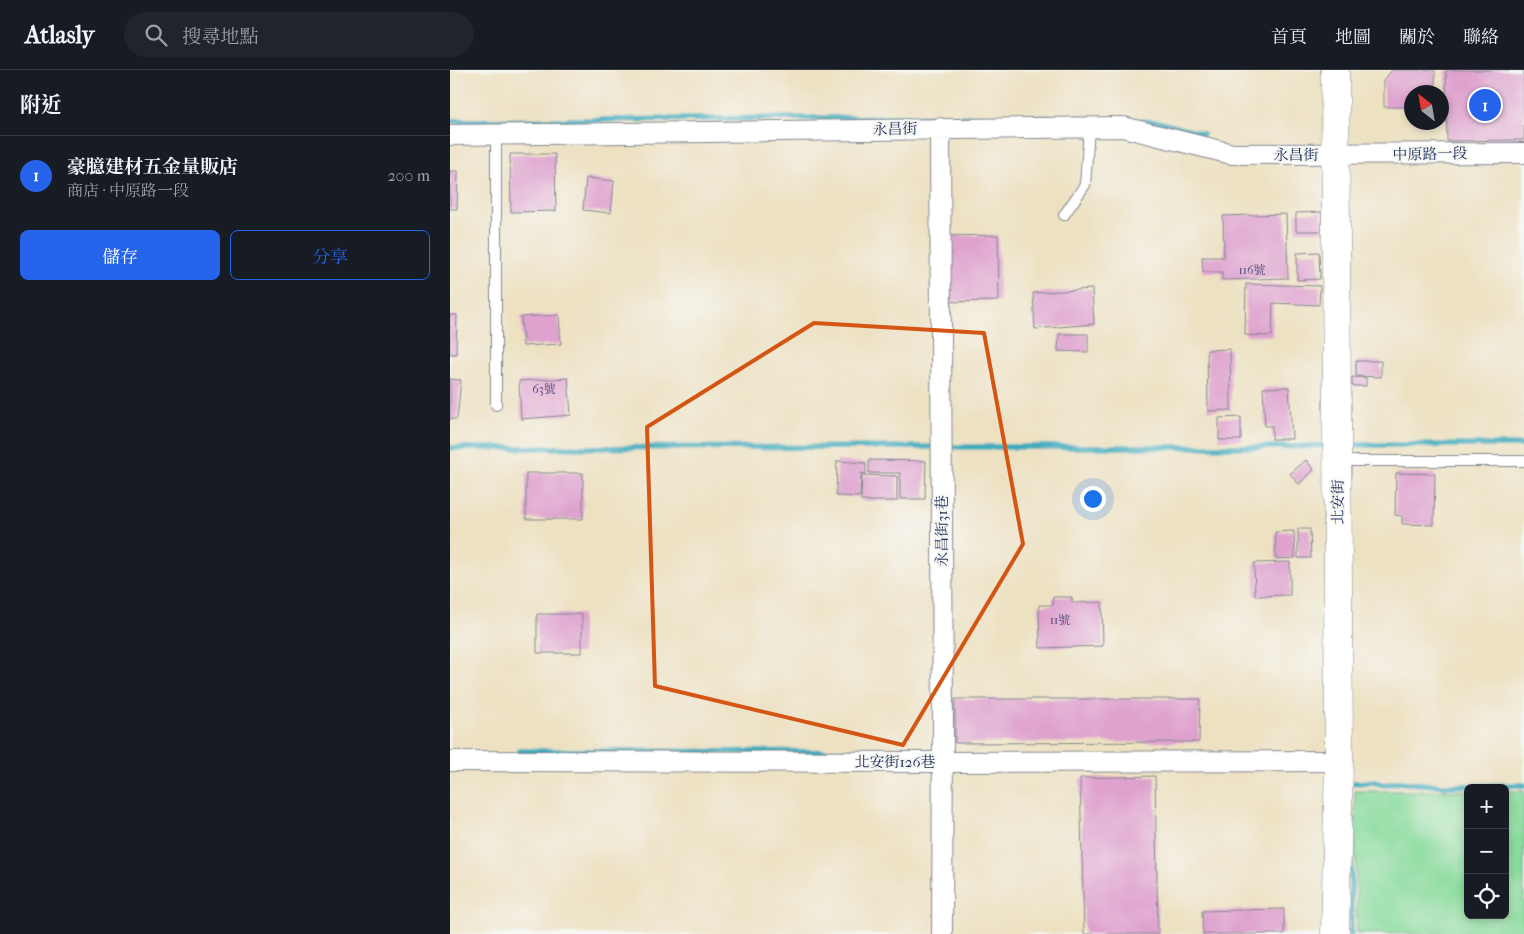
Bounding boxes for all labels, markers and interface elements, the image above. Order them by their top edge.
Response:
search box [124,12,474,57]
text: Atlasly [25,21,94,49]
icon: search [142,21,170,49]
text: 搜尋地點 [182,26,258,48]
text: 首頁 [1271,27,1307,48]
text: 地圖 [1335,27,1371,48]
text: 關於 [1399,27,1435,48]
text: 聯絡 [1463,27,1499,48]
north arrow [1404,85,1449,130]
pin: 1 [1469,86,1501,124]
text: 附近 [20,93,62,117]
street label: 永昌街 [872,120,918,138]
street label: 中原路一段 [1392,144,1468,164]
street label: 永昌街 [1273,146,1319,164]
text: 豪臆建材五金量販店 [67,156,238,178]
text: 1 [33,166,39,185]
text: 200 m [387,166,430,185]
text: 商店 · 中原路一段 [67,181,189,200]
button: 儲存 [20,230,220,280]
button: 分享 [230,230,430,280]
house number: 116號 [1238,263,1266,277]
house number: 63號 [532,382,556,396]
street label: 北安街 [1329,479,1347,525]
your location [1080,486,1106,512]
street label: 永昌街31巷 [933,495,951,567]
house number: 11號 [1050,613,1070,627]
street label: 北安街126巷 [854,753,936,771]
map controls [1464,784,1509,919]
button: + [1464,784,1509,829]
button: − [1464,829,1509,874]
button: locate [1464,874,1509,919]

